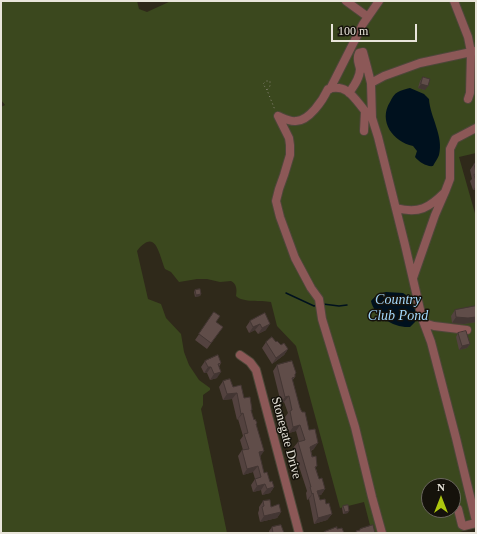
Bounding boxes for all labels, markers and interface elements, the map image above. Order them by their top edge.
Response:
scale bar [333,16,419,42]
text: 100 m [338,24,368,38]
water label: Country Club Pond [368,292,428,324]
street label: Stonegate Drive [268,395,304,481]
north arrow [421,478,461,518]
text: N [437,481,445,493]

